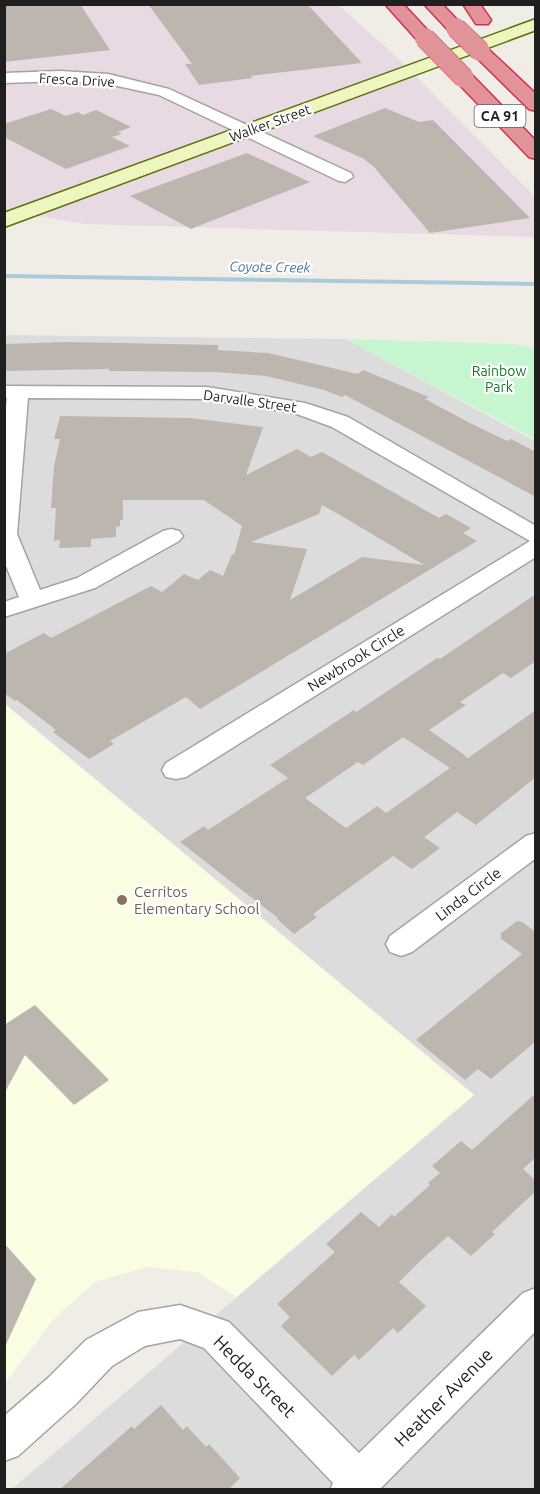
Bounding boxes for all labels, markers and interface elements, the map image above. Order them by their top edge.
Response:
street label: Fresca Drive [39,70,115,90]
street label: Walker Street [227,101,313,145]
road number: CA 91 [474,105,526,127]
water label: Coyote Creek [229,258,311,276]
park label: Rainbow Park [472,363,526,395]
street label: Darvalle Street [202,387,298,416]
street label: Newbrook Circle [304,621,408,695]
street label: Linda Circle [432,864,504,924]
place label: Cerritos Elementary School [134,883,260,917]
marker: Cerritos Elementary School [115,893,129,907]
street label: Hedda Street [210,1331,300,1421]
street label: Heather Avenue [390,1344,496,1450]

